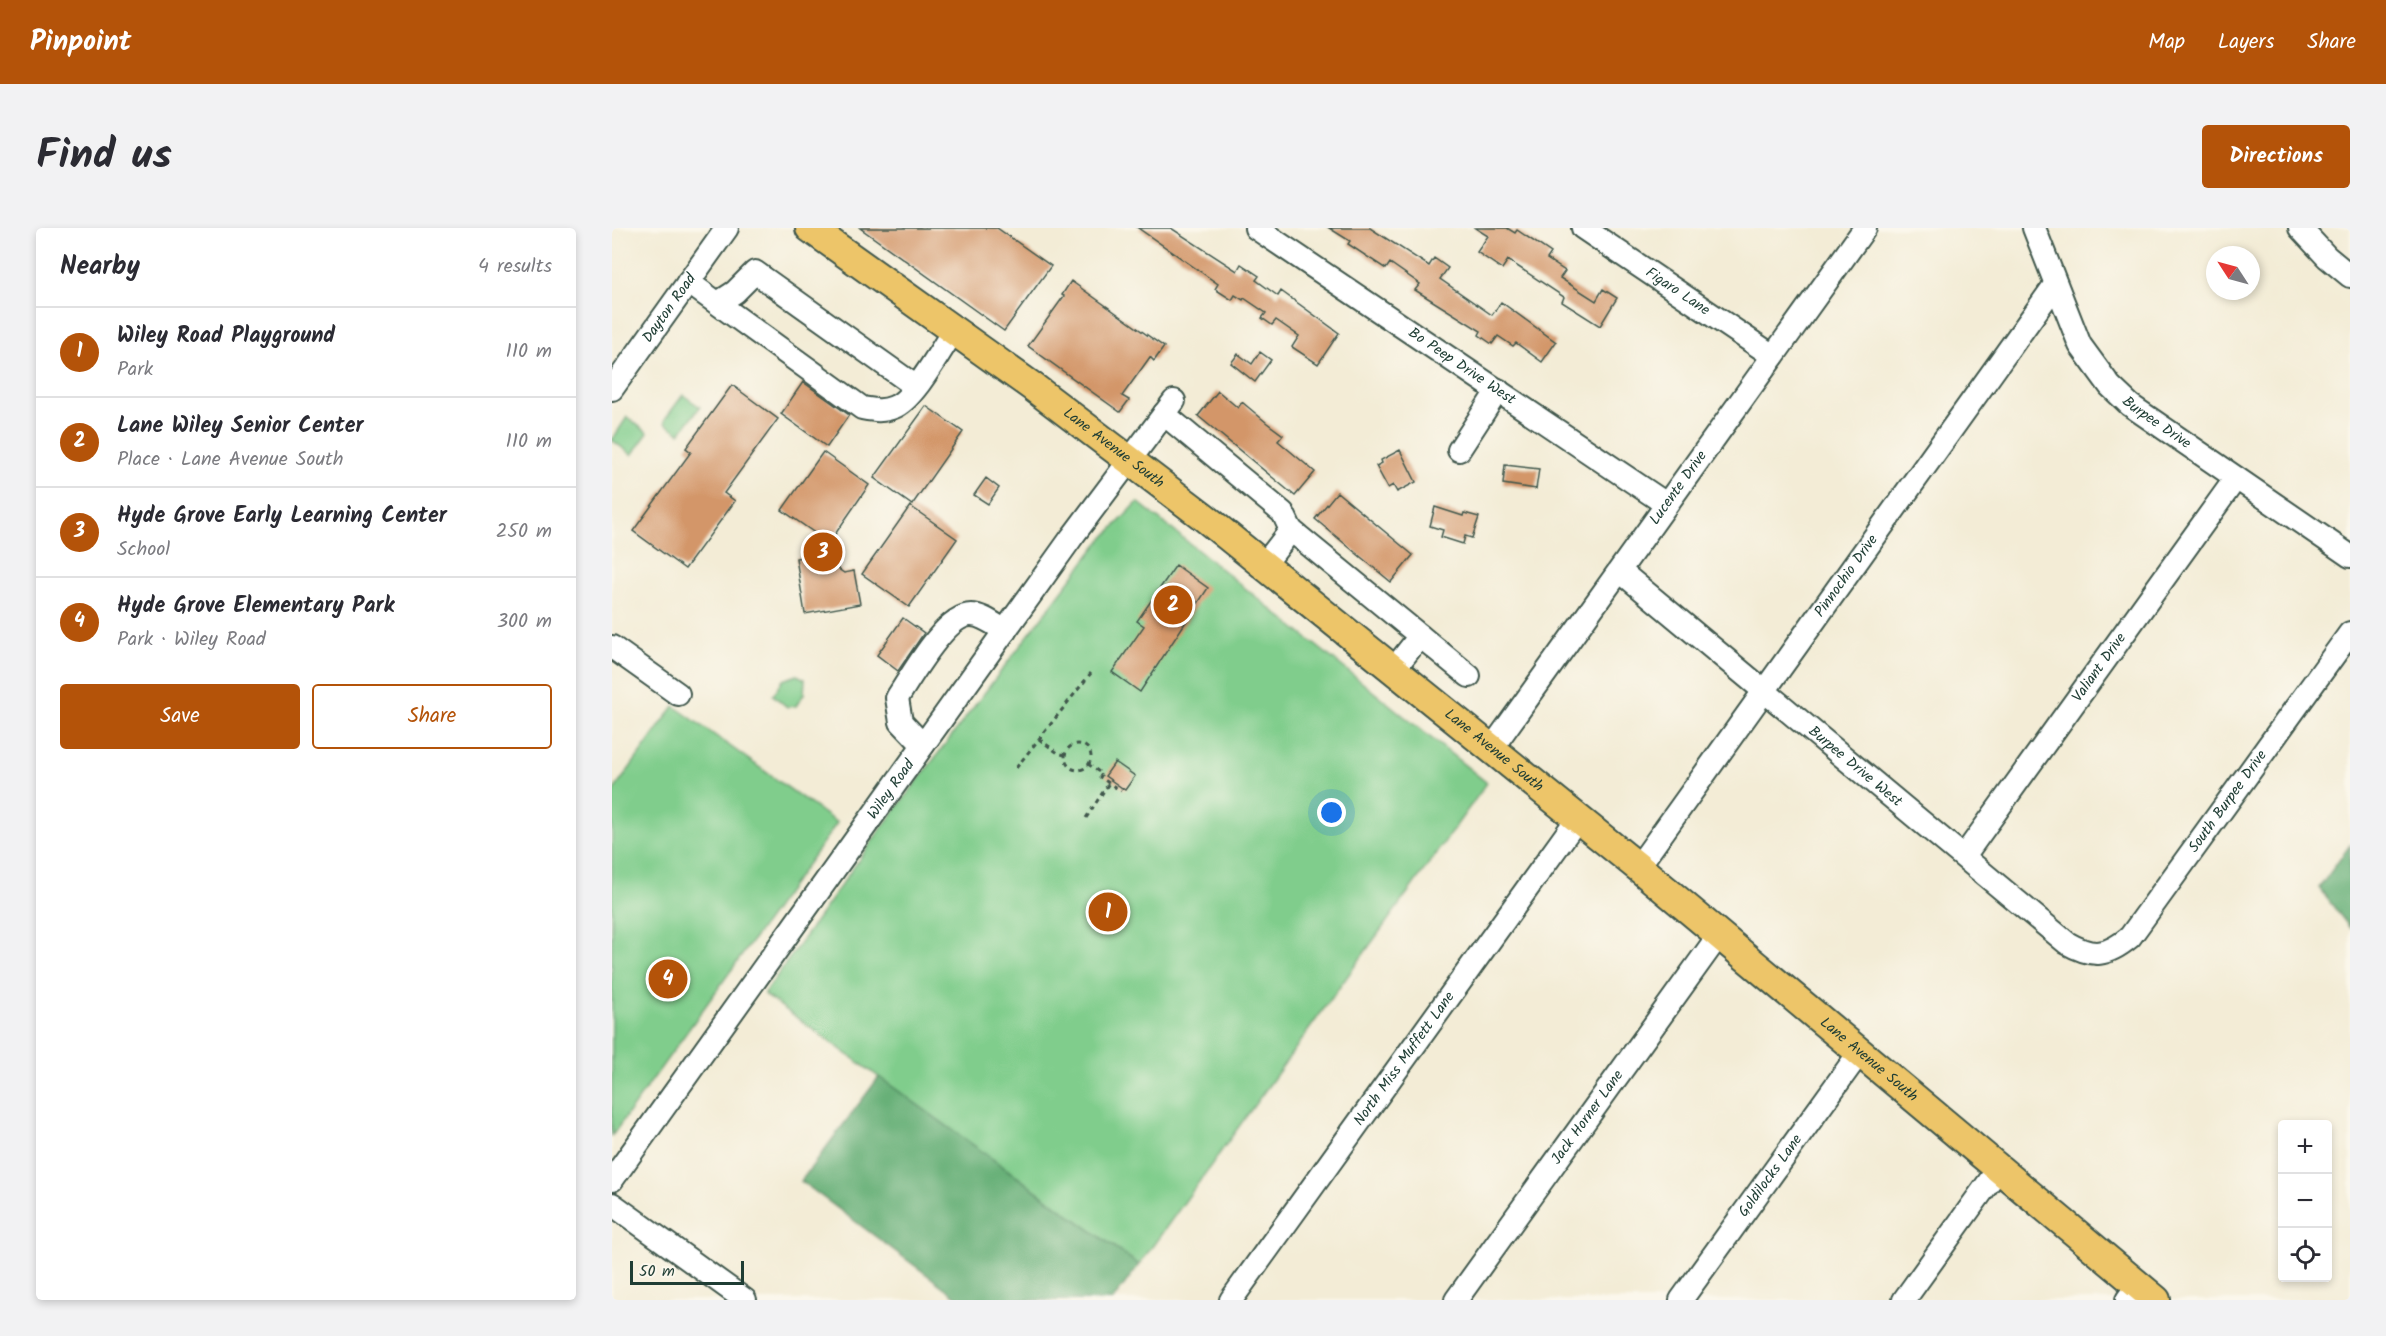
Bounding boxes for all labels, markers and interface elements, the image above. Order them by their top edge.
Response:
text: Pinpoint [30,20,131,65]
text: Map [2148,26,2185,59]
text: Layers [2218,26,2274,59]
text: Share [2307,26,2356,59]
text: Find us [36,123,172,190]
button: Directions [2202,125,2350,188]
text: Nearby [60,246,140,288]
north arrow [2206,246,2260,300]
text: 4 results [478,251,552,283]
street label: Figaro Lane [1640,261,1715,322]
street label: Dayton Road [636,268,703,348]
text: Wiley Road Playground [117,319,335,354]
street label: Bo Peep Drive West [1403,322,1521,412]
text: 1 [76,336,83,368]
text: 110 m [506,336,552,368]
text: Park [117,354,153,386]
street label: Burpee Drive [2116,391,2196,456]
street label: Lane Avenue South [1058,402,1169,495]
text: Lane Wiley Senior Center [117,409,364,444]
text: 2 [74,426,85,458]
text: 110 m [506,426,552,458]
text: Place · Lane Avenue South [117,444,343,476]
street label: Lucente Drive [1643,446,1714,530]
text: Hyde Grove Early Learning Center [117,499,447,534]
text: 3 [74,516,85,548]
text: 250 m [496,516,552,548]
street label: Pinnochio Drive [1809,529,1885,622]
pin: 3 [804,530,842,574]
text: School [117,534,170,566]
pin: 2 [1154,582,1192,628]
text: Hyde Grove Elementary Park [117,589,394,624]
text: 4 [74,606,85,638]
text: 300 m [497,606,552,638]
text: Park · Wiley Road [117,624,266,656]
street label: Valiant Drive [2066,628,2133,707]
button: Save [60,684,300,749]
button: Share [312,684,552,749]
street label: Lane Avenue South [1439,703,1549,798]
street label: Burpee Drive West [1803,720,1908,813]
street label: South Burpee Drive [2183,745,2274,858]
street label: Wiley Road [861,754,921,825]
your location [1317,798,1346,827]
pin: 1 [1088,890,1128,934]
pin: 4 [648,956,688,1002]
street label: North Miss Muffett Lane [1348,987,1461,1131]
street label: Lane Avenue South [1814,1012,1923,1108]
street label: Jack Horner Lane [1545,1065,1630,1170]
map controls [2278,1120,2332,1282]
button: + [2278,1120,2332,1174]
street label: Goldilocks Lane [1732,1129,1809,1222]
button: − [2278,1174,2332,1228]
button: locate [2278,1228,2332,1282]
scale bar [630,1258,744,1286]
text: 50 m [639,1259,675,1284]

